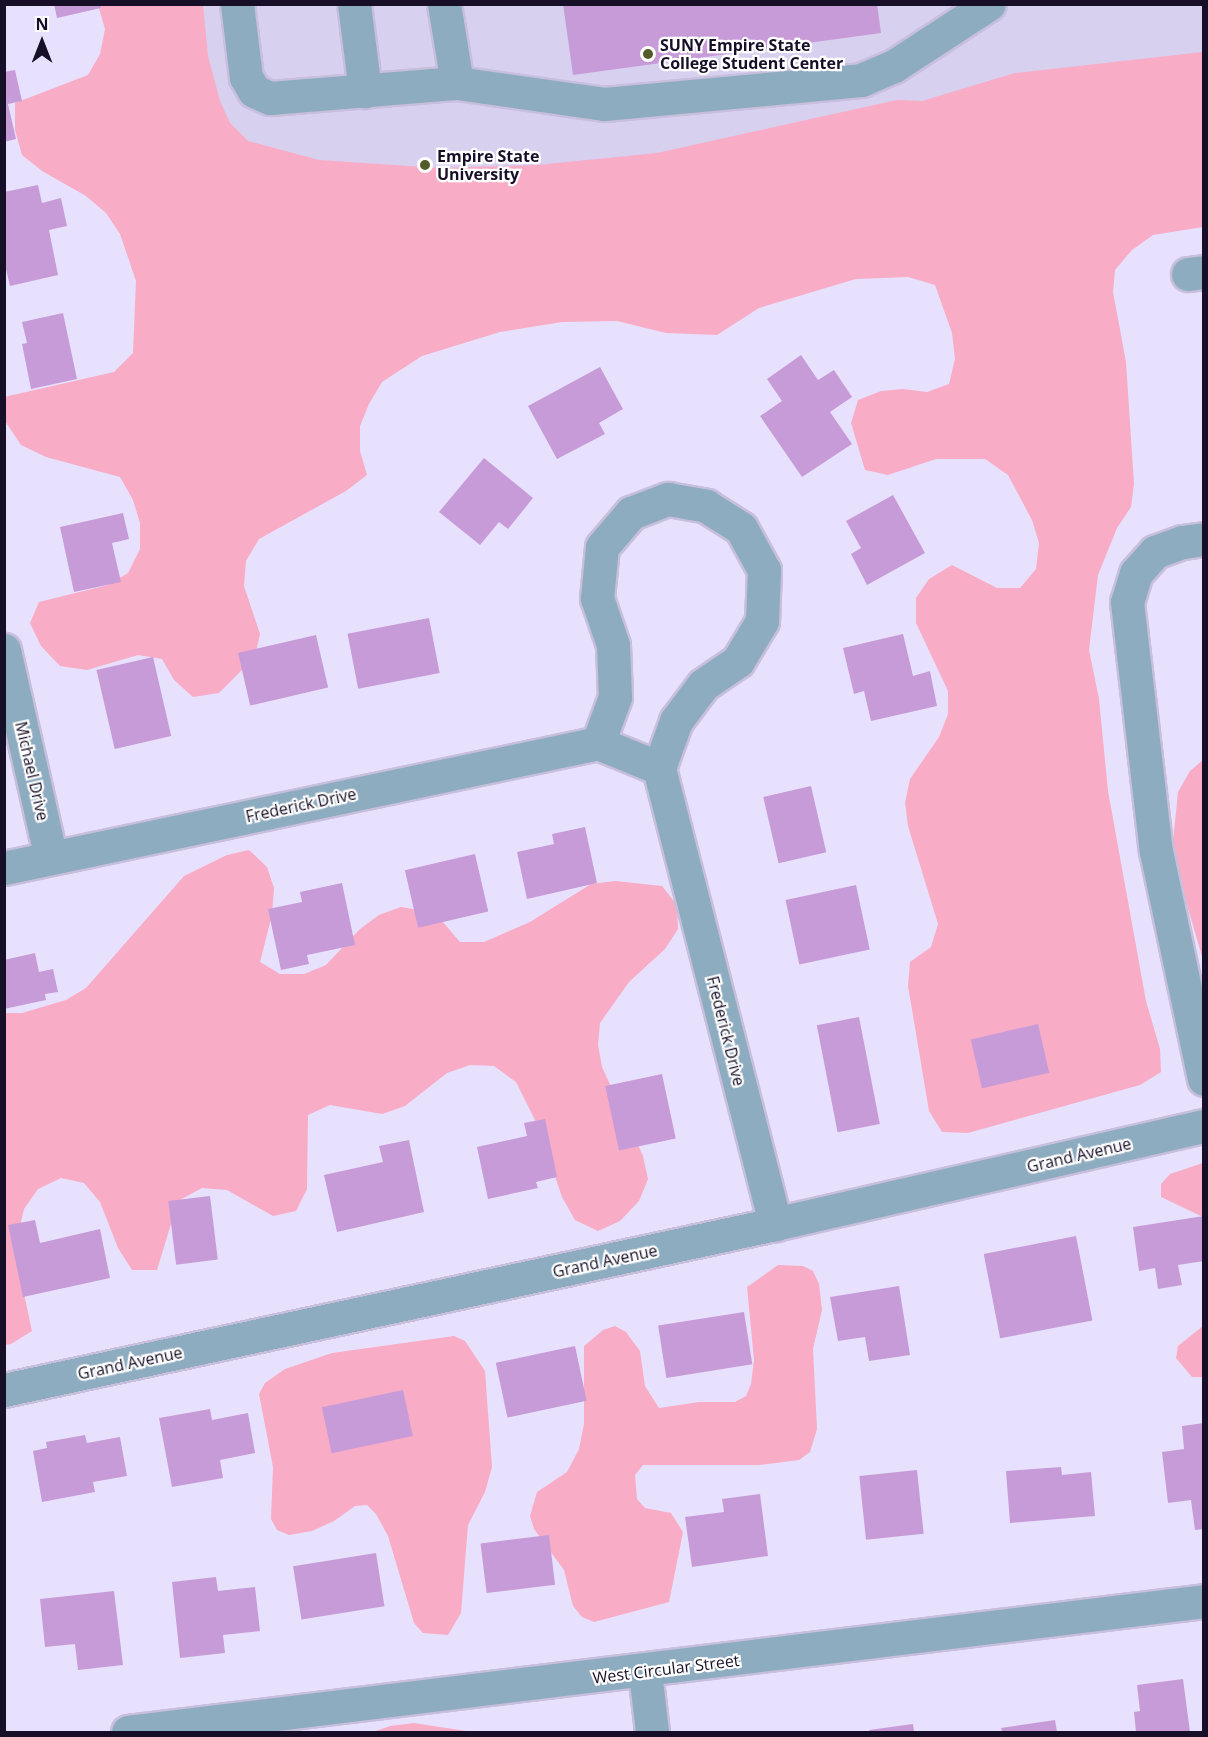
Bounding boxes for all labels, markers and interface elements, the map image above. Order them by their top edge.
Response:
north arrow [12,12,72,72]
text: N [35,13,49,35]
place label: SUNY Empire State College Student Center [660,35,843,73]
marker: SUNY Empire State College Student Center [641,47,655,61]
place label: Empire State University [437,146,539,184]
marker: Empire State University [418,158,432,172]
street label: Michael Drive [11,720,53,822]
street label: Frederick Drive [244,784,358,826]
street label: Frederick Drive [703,974,749,1088]
street label: Grand Avenue [1025,1134,1133,1176]
street label: Grand Avenue [551,1241,659,1281]
street label: Grand Avenue [76,1343,184,1383]
street label: West Circular Street [592,1650,740,1688]

